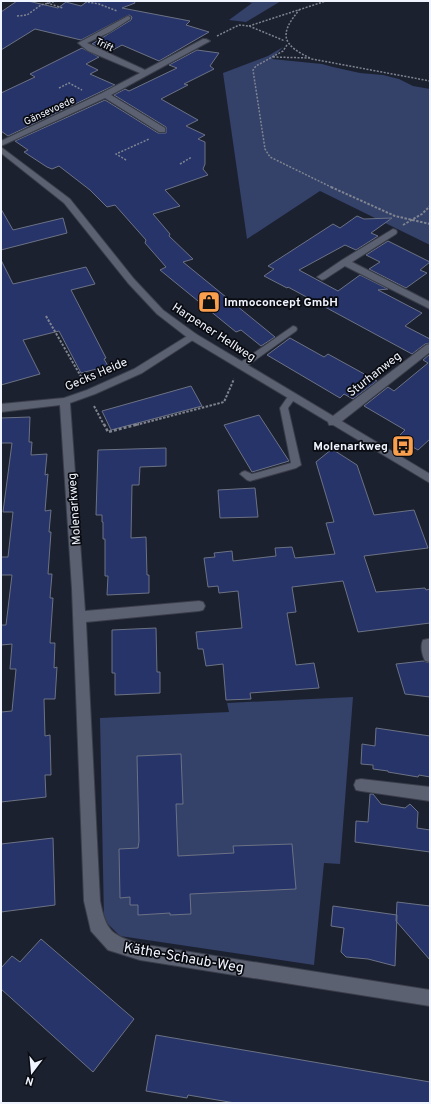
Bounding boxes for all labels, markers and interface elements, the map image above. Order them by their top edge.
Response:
street label: Trift [93,35,116,55]
street label: Gänsevoede [22,94,77,129]
shop icon: Immoconcept GmbH [196,289,222,315]
place label: Immoconcept GmbH [224,295,338,311]
street label: Harpener Hellweg [169,300,258,366]
street label: Sturhanweg [344,349,405,401]
street label: Gecks Heide [63,355,130,395]
bus stop icon: Molenarkweg [390,433,416,459]
place label: Molenarkweg [313,439,388,455]
street label: Molenarkweg [65,472,85,545]
street label: Käthe-Schaub-Weg [122,940,245,977]
north arrow [12,1052,52,1092]
text: N [24,1073,35,1088]

